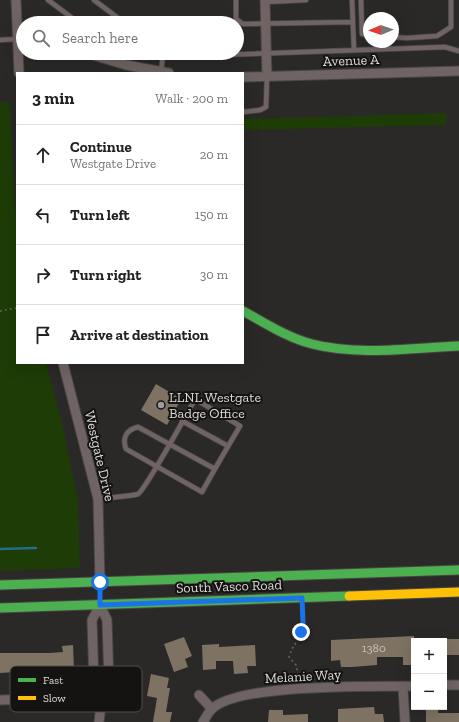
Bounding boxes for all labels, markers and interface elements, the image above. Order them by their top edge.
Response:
north arrow [363,12,399,48]
search box [16,16,244,60]
icon: search [30,27,52,49]
text: Search here [62,29,138,47]
street label: Avenue A [323,51,380,70]
text: 3 min [32,88,74,108]
text: Walk · 200 m [155,91,228,106]
text: Continue [70,138,132,156]
icon: ahead [32,144,54,166]
text: 20 m [200,147,228,162]
text: Westgate Drive [70,156,156,171]
icon: left [32,204,54,226]
text: Turn left [70,206,130,224]
text: 150 m [195,207,228,222]
icon: right [32,264,54,286]
text: Turn right [70,266,141,284]
text: 30 m [200,267,228,282]
icon: arrive [32,324,54,346]
text: Arrive at destination [70,326,209,344]
place label: LLNL Westgate Badge Office [169,389,262,422]
marker: LLNL Westgate Badge Office [156,400,166,410]
street label: Westgate Drive [81,409,118,504]
route start [91,573,109,591]
street label: South Vasco Road [176,576,283,597]
route end [292,623,310,641]
map controls [411,638,447,710]
button: + [411,638,447,674]
house number: 1380 [362,641,386,655]
legend [10,666,142,712]
street label: Melanie Way [264,666,342,687]
text: Fast [43,674,64,687]
button: − [411,674,447,710]
text: Slow [43,692,66,705]

